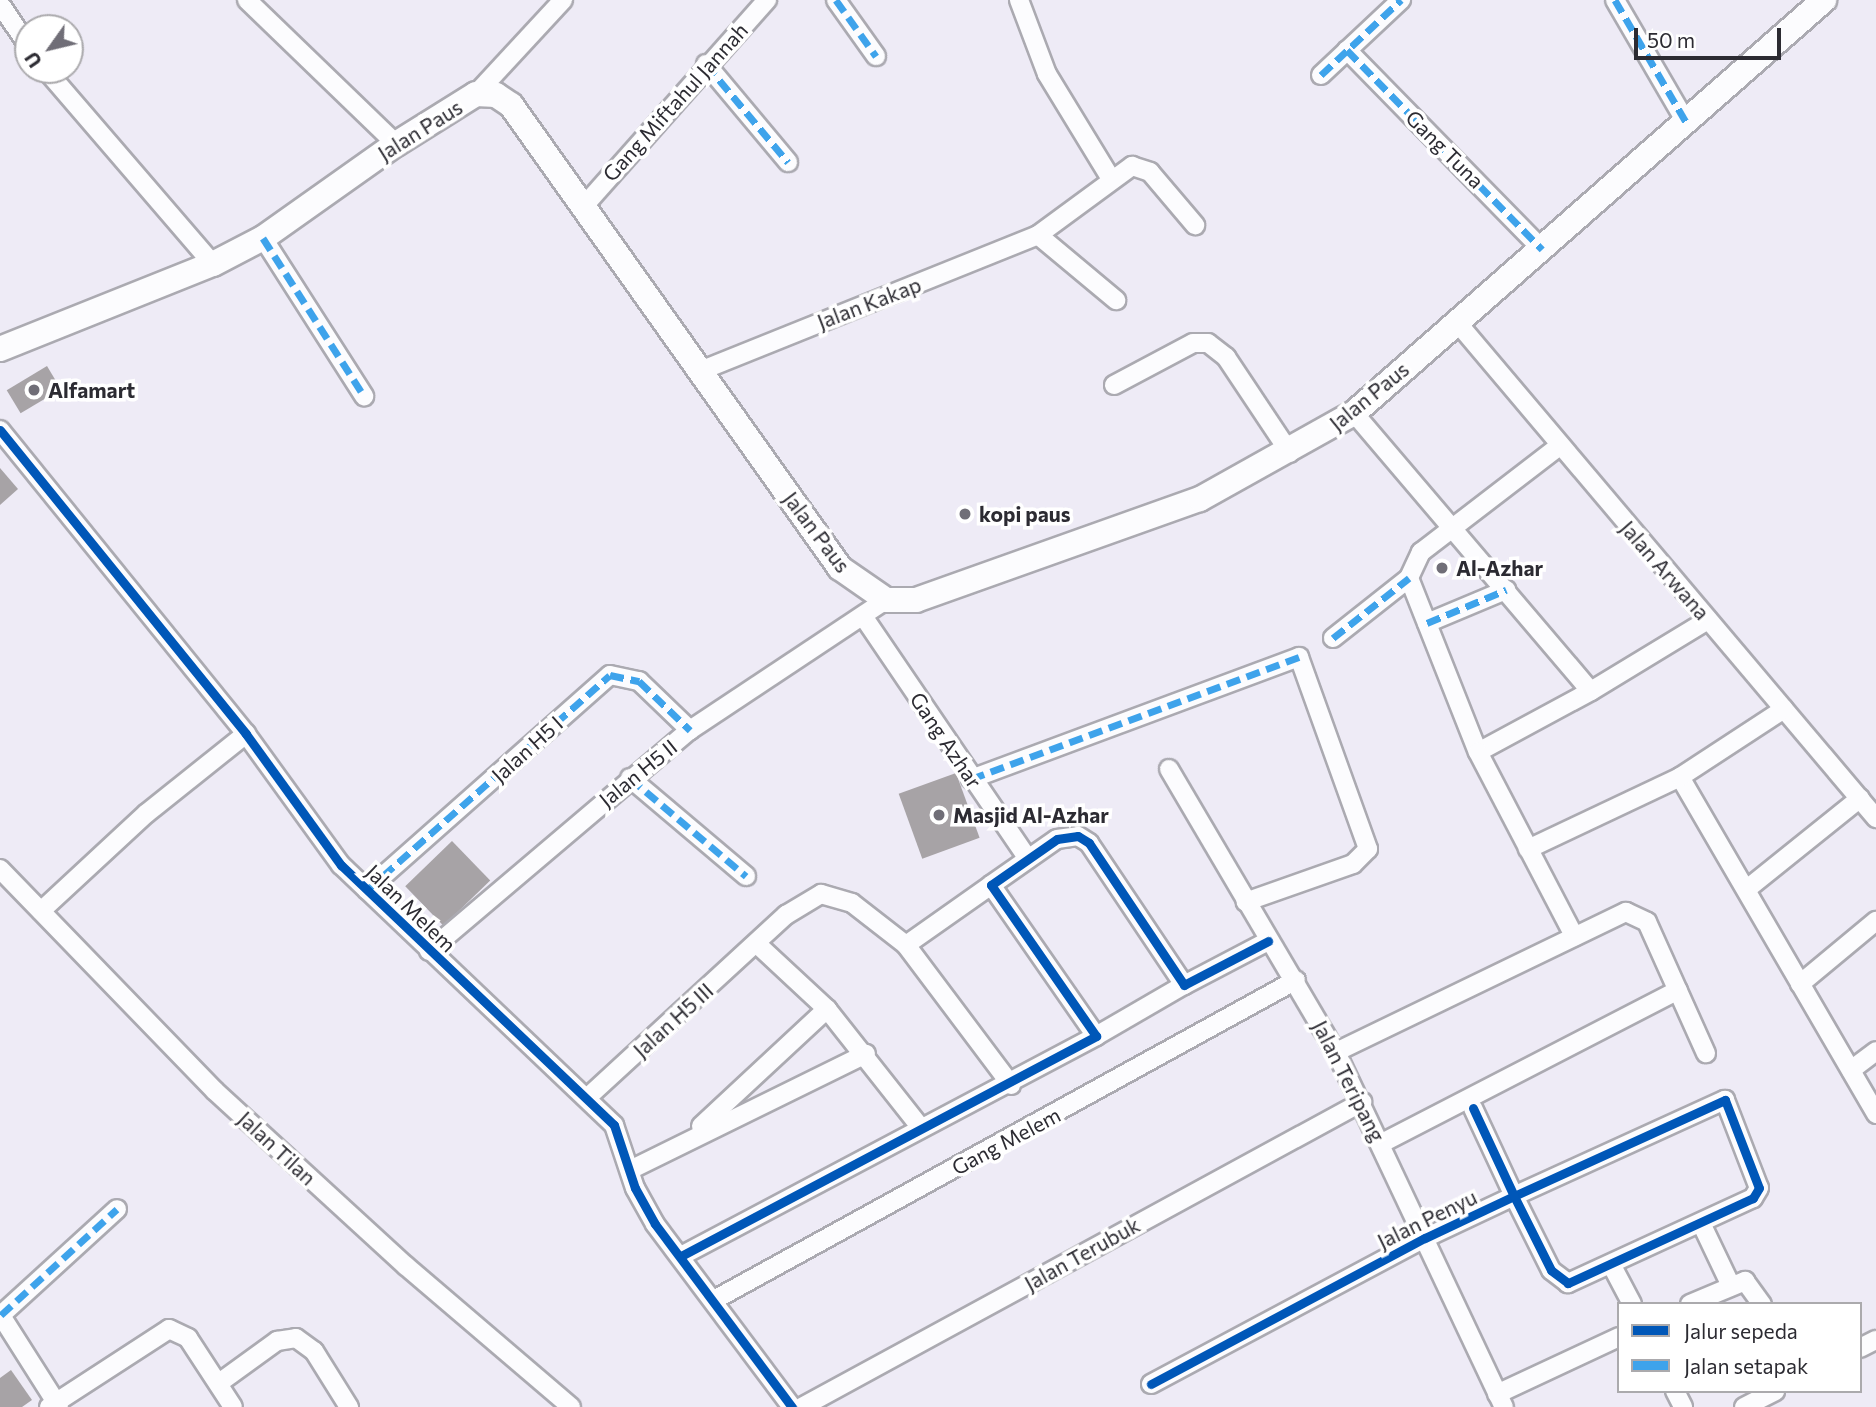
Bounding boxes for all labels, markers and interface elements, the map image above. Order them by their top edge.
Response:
north arrow [14,14,84,84]
scale bar [1638,14,1785,58]
street label: Gang Miftahul Jannah [597,18,753,186]
text: 50 m [1647,27,1695,52]
text: U [19,48,46,72]
street label: Jalan Paus [373,94,467,166]
street label: Gang Tuna [1401,105,1489,193]
street label: Jalan Kakap [813,272,925,334]
street label: Jalan Paus [1324,356,1414,436]
place label: Alfamart [48,377,135,403]
marker: Alfamart [26,382,42,398]
street label: Jalan Paus [778,487,856,577]
place label: kopi paus [979,501,1071,527]
marker: kopi paus [957,506,973,522]
street label: Jalan Arwana [1615,515,1715,625]
place label: Al-Azhar [1456,555,1543,581]
marker: Al-Azhar [1434,560,1450,576]
street label: Gang Azhar [905,687,987,793]
street label: Jalan H5 I [486,710,568,788]
street label: Jalan H5 II [594,734,682,812]
place label: Masjid Al-Azhar [953,802,1109,828]
marker: Masjid Al-Azhar [931,807,947,823]
street label: Jalan Melem [361,859,461,957]
street label: Jalan H5 III [628,978,718,1062]
street label: Jalan Teripang [1308,1016,1390,1146]
street label: Gang Melem [947,1102,1065,1180]
street label: Jalan Tilan [233,1106,321,1190]
street label: Jalan Penyu [1373,1184,1481,1254]
street label: Jalan Terubuk [1020,1212,1144,1296]
legend [1617,1302,1862,1393]
text: Jalur sepeda [1684,1318,1798,1343]
text: Jalan setapak [1684,1353,1808,1378]

